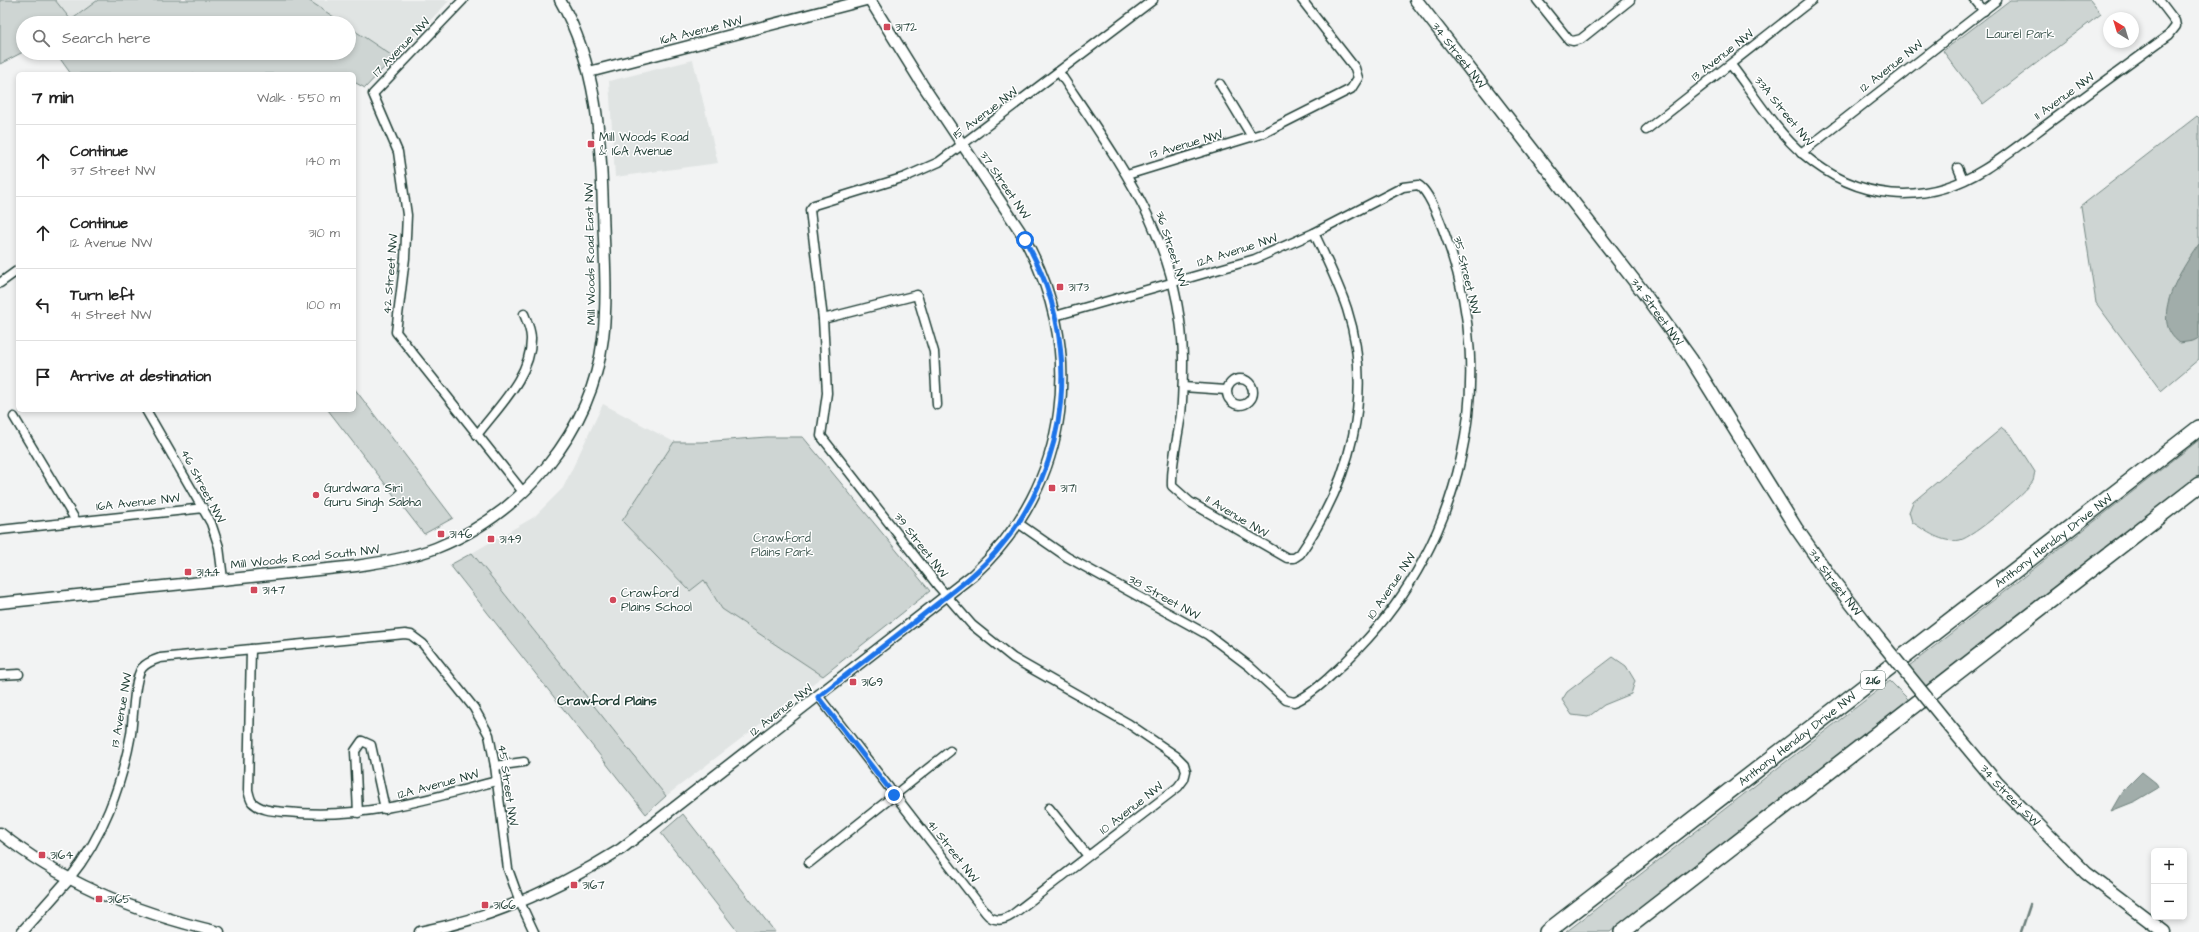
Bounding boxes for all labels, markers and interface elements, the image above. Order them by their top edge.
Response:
street label: 16A Avenue NW [658,12,745,49]
north arrow [2103,12,2139,48]
street label: 17 Avenue NW [369,13,434,81]
search box [16,16,356,60]
place label: 3172 [895,19,917,36]
street label: 34 Street NW [1427,19,1490,93]
marker: 3172 [882,22,892,32]
street label: 13 Avenue NW [1688,25,1758,85]
park label: Laurel Park [1986,26,2055,43]
icon: search [30,27,52,49]
text: Search here [62,28,151,49]
street label: 12 Avenue NW [1856,36,1927,96]
street label: 11 Avenue NW [2031,68,2098,124]
street label: 33A Street NW [1750,73,1818,150]
street label: 15 Avenue NW [949,83,1022,143]
text: 7 min [32,86,74,110]
text: Walk · 550 m [257,89,340,107]
street label: 13 Avenue NW [1148,126,1225,163]
place label: Mill Woods Road & 16A Avenue [599,129,689,160]
marker: Mill Woods Road & 16A Avenue [586,139,596,149]
text: Continue [70,141,128,162]
street label: 37 Street NW [975,148,1034,223]
icon: ahead [32,150,54,172]
text: 140 m [306,152,340,170]
text: 37 Street NW [70,162,156,180]
street label: Mill Woods Road East NW [581,182,600,325]
street label: 36 Street NW [1151,209,1192,290]
text: Continue [70,213,128,234]
icon: ahead [32,222,54,244]
text: 310 m [308,224,340,242]
street label: 12A Avenue NW [1195,229,1280,271]
route start [1016,231,1034,249]
street label: 42 Street NW [379,233,403,315]
text: 12 Avenue NW [70,234,152,252]
street label: 35 Street NW [1449,234,1485,317]
street label: 34 Street NW [1626,275,1687,350]
place label: 3173 [1068,279,1089,296]
marker: 3173 [1055,282,1065,292]
text: Turn left [70,285,134,306]
icon: left [32,294,54,316]
text: 100 m [307,296,340,314]
text: 41 Street NW [70,306,151,324]
icon: arrive [32,366,54,388]
text: Arrive at destination [70,366,211,387]
street label: 46 Street NW [176,446,229,527]
place label: Gurdwara Siri Guru Singh Sabha [324,480,421,512]
place label: 3171 [1060,480,1077,497]
marker: 3171 [1047,483,1057,493]
street label: 16A Avenue NW [95,490,181,515]
marker: Gurdwara Siri Guru Singh Sabha [311,490,321,500]
street label: Anthony Henday Drive NW [1991,490,2117,592]
street label: 11 Avenue NW [1202,491,1272,542]
street label: 39 Street NW [890,509,952,582]
place label: 3146 [449,526,473,543]
marker: 3146 [436,529,446,539]
park label: Crawford Plains Park [751,530,814,561]
place label: 3149 [499,531,522,548]
marker: 3149 [486,534,496,544]
street label: Mill Woods Road South NW [230,541,381,574]
street label: 34 Street NW [1804,545,1866,620]
street label: 10 Avenue NW [1363,549,1420,623]
place label: 3144 [196,564,220,581]
marker: 3144 [183,567,193,577]
street label: 38 Street NW [1125,571,1203,624]
place label: 3147 [262,582,286,599]
marker: 3147 [249,585,259,595]
place label: Crawford Plains School [621,585,692,616]
marker: Crawford Plains School [608,595,618,605]
street label: 13 Avenue NW [107,671,137,749]
road number: 216 [1861,671,1885,689]
place label: 3169 [861,674,883,691]
marker: 3169 [848,677,858,687]
street label: 12 Avenue NW [746,680,817,740]
street label: Anthony Henday Drive NW [1735,688,1860,790]
district label: Crawford Plains [557,692,657,710]
street label: 45 Street NW [493,743,522,828]
street label: 34 Street SW [1976,761,2044,831]
street label: 12A Avenue NW [396,765,481,803]
street label: 10 Avenue NW [1096,778,1167,839]
route end [885,786,903,804]
street label: 41 Street NW [923,816,983,887]
place label: 3164 [50,847,73,864]
map controls [2151,848,2187,920]
button: + [2151,848,2187,884]
marker: 3164 [37,850,47,860]
place label: 3167 [582,877,605,894]
marker: 3167 [569,880,579,890]
button: − [2151,884,2187,920]
place label: 3165 [107,891,131,908]
marker: 3165 [94,894,104,904]
place label: 3166 [493,897,516,914]
marker: 3166 [480,900,490,910]

